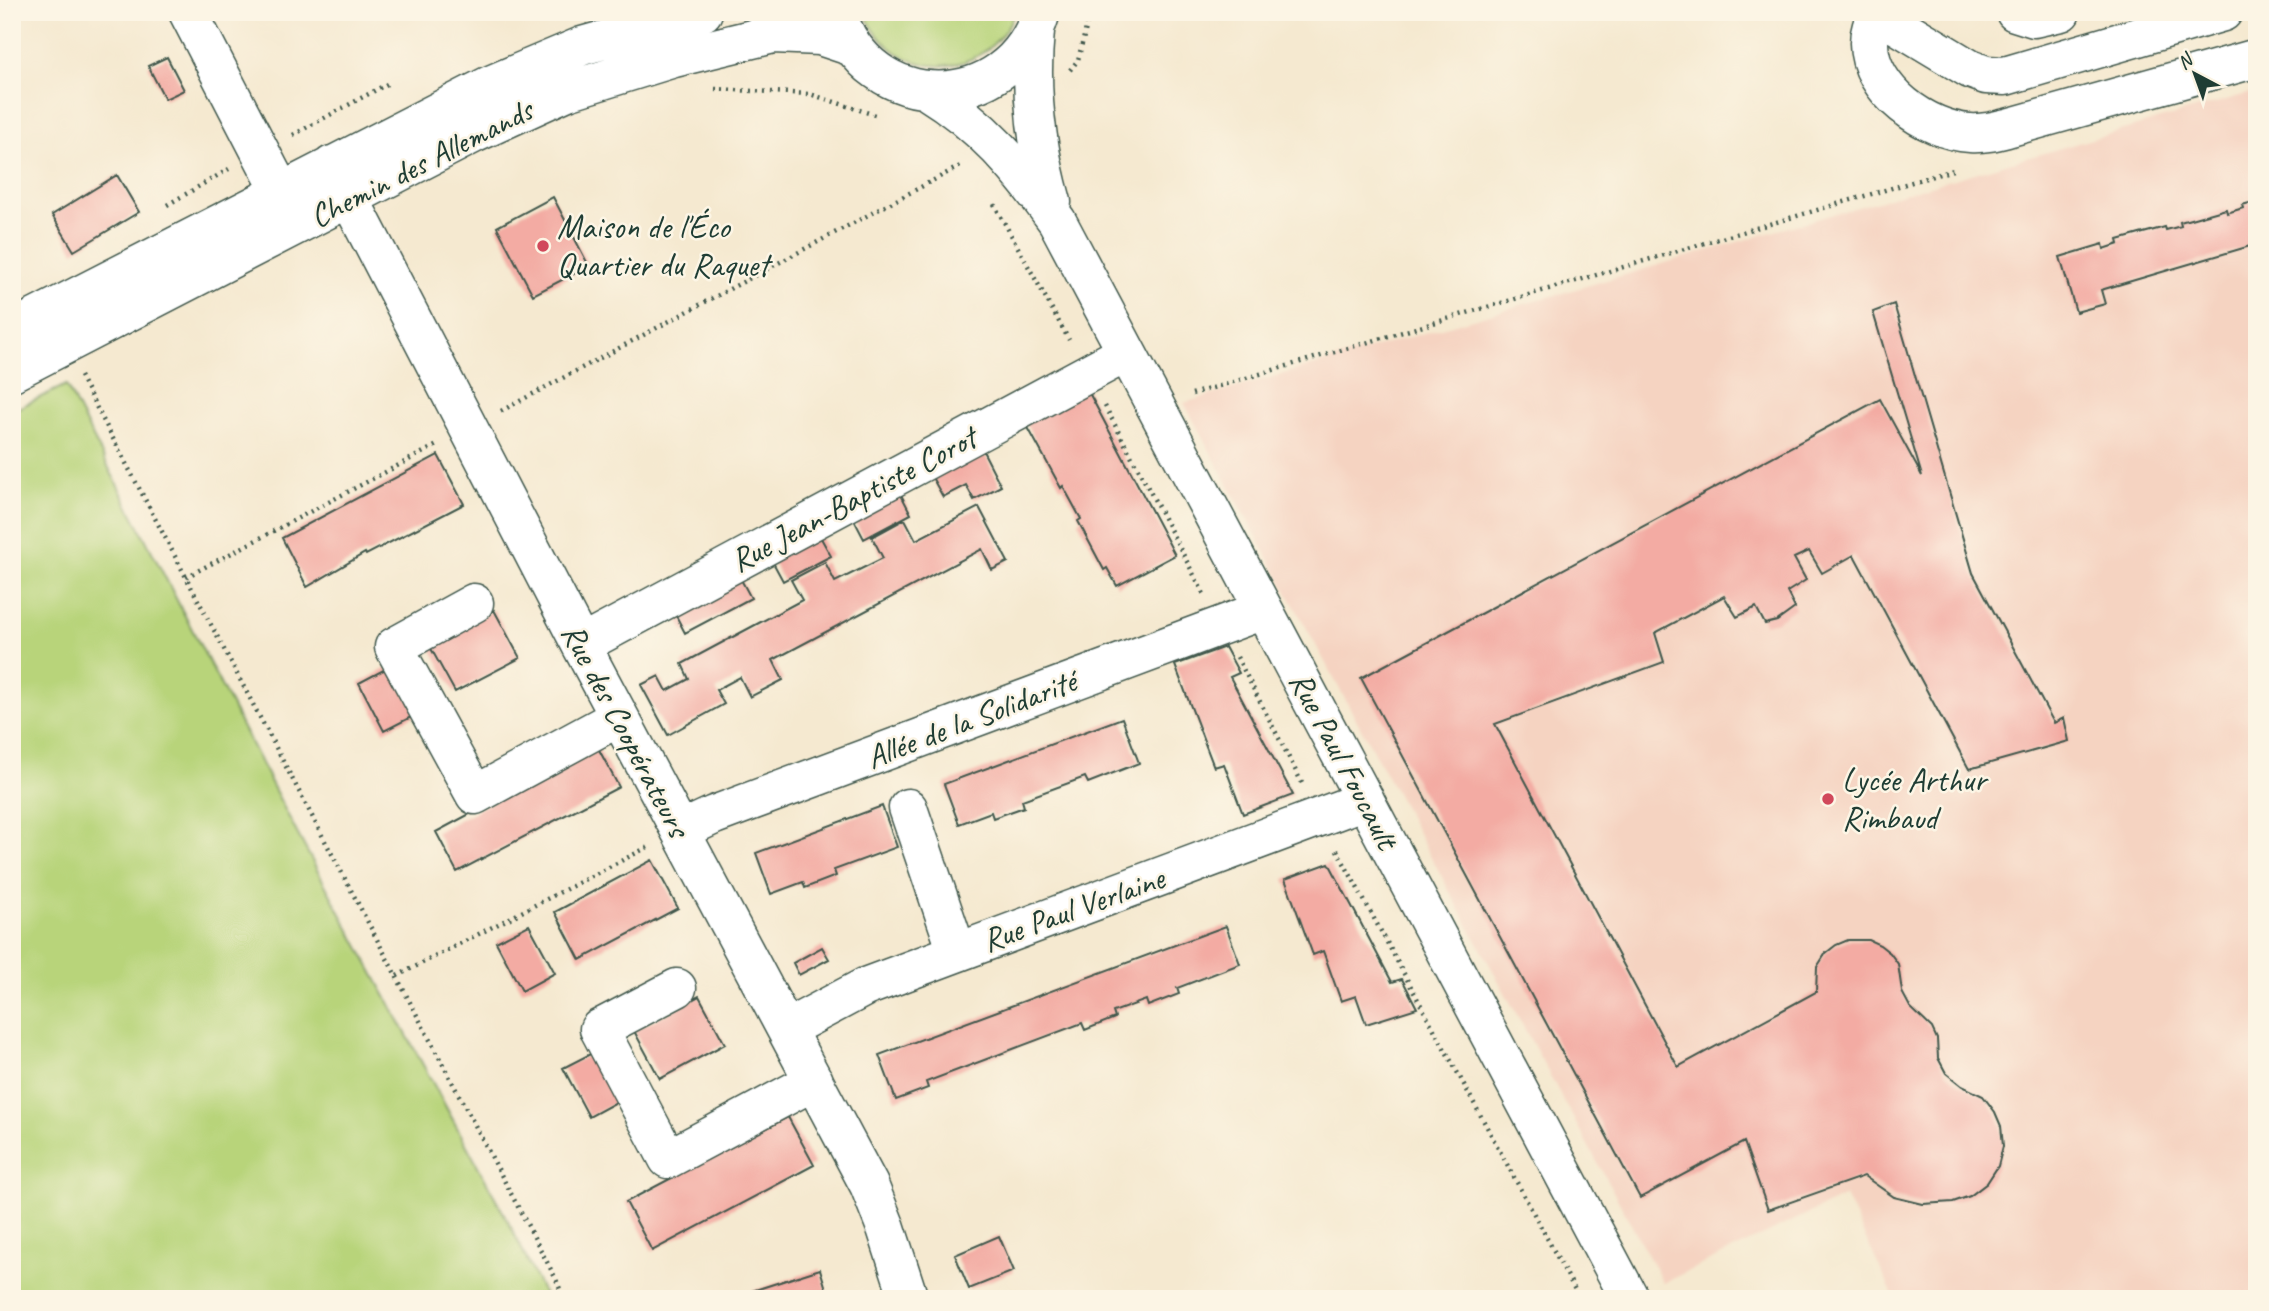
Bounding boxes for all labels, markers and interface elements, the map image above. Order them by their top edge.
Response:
north arrow [2160,38,2230,108]
text: N [2172,47,2199,75]
street label: Chemin des Allemands [302,87,542,237]
place label: Maison de l'Éco Quartier du Raquet [557,206,773,286]
marker: Maison de l'Éco Quartier du Raquet [535,238,551,254]
street label: Rue Jean-Baptiste Corot [723,415,987,581]
street label: Rue des Coopérateurs [552,616,701,846]
street label: Allée de la Solidarité [860,658,1087,778]
street label: Rue Paul Foucault [1280,664,1410,858]
place label: Lycée Arthur Rimbaud [1842,759,1989,839]
marker: Lycée Arthur Rimbaud [1820,791,1836,807]
street label: Rue Paul Verlaine [976,856,1172,961]

